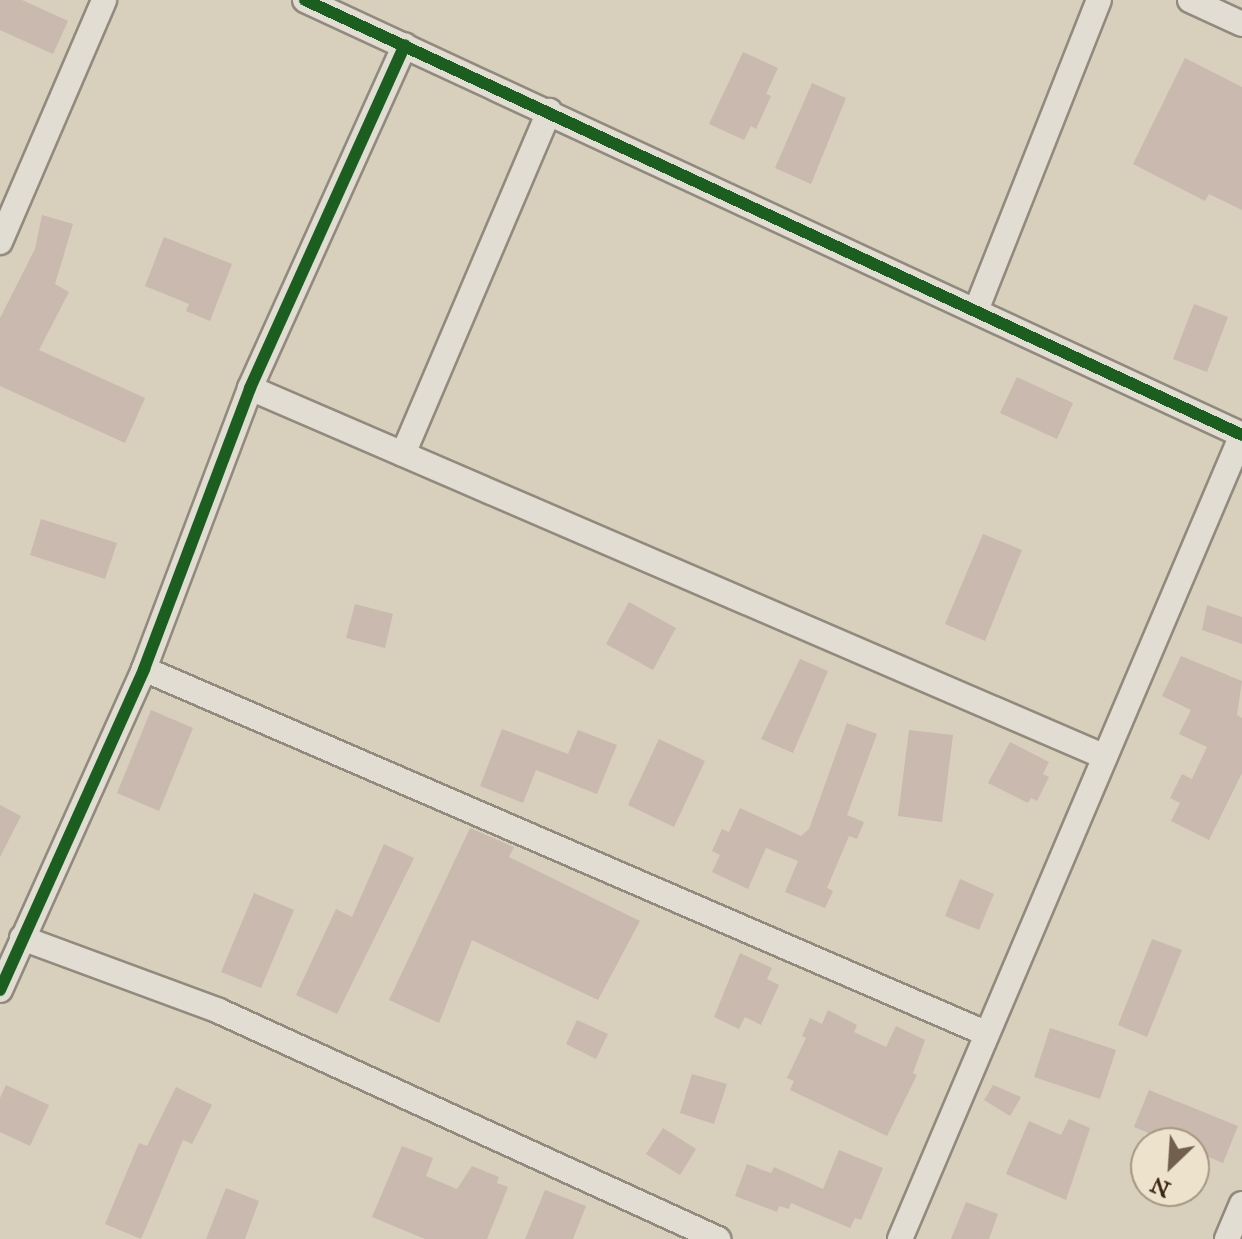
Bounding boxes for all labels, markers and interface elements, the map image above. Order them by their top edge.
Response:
north arrow [1130,1127,1210,1207]
text: N [1146,1171,1175,1204]

